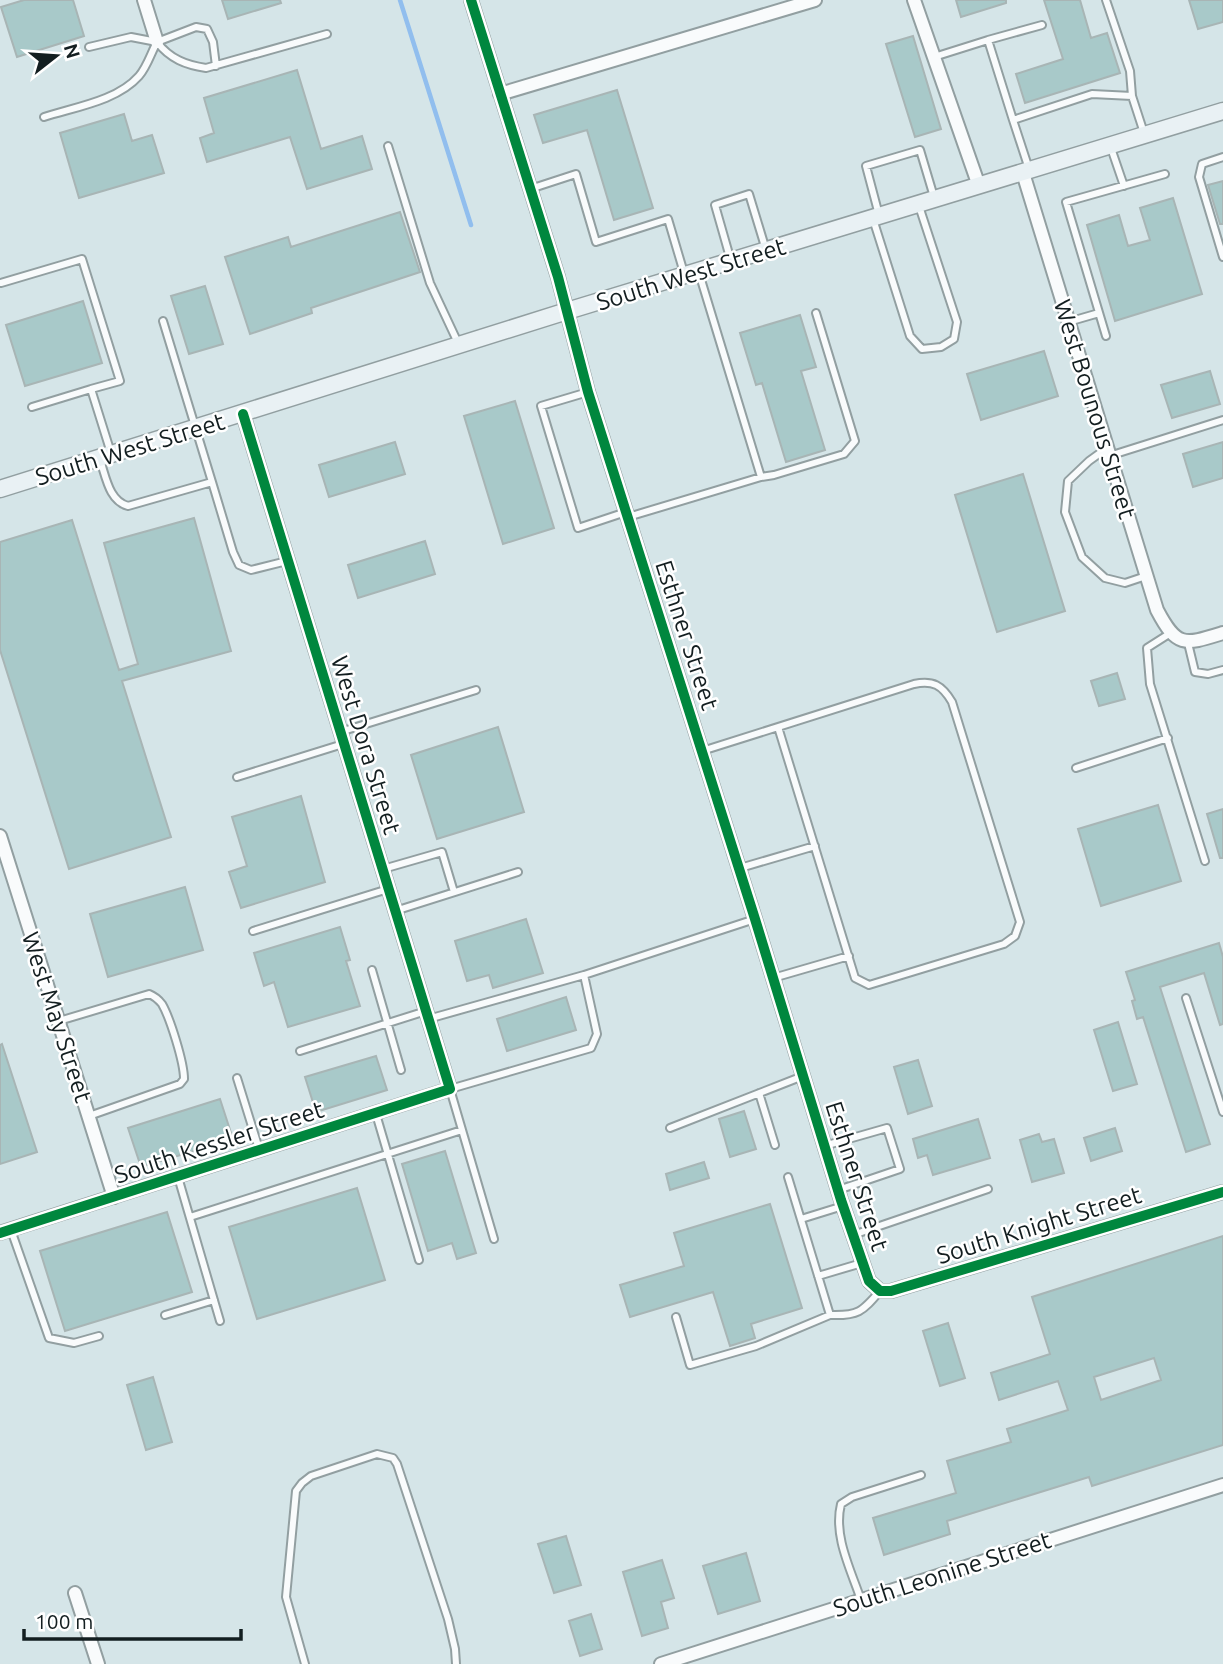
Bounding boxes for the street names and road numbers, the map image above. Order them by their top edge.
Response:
street label: South West Street [593,232,789,316]
street label: West Bounous Street [1049,296,1141,522]
street label: South West Street [32,407,228,491]
street label: Esthner Street [650,557,724,714]
street label: West Dora Street [326,652,406,838]
street label: West May Street [17,928,97,1106]
street label: South Kessler Street [111,1095,328,1189]
street label: Esthner Street [820,1098,894,1255]
street label: South Knight Street [933,1181,1145,1269]
street label: South Leonine Street [830,1526,1055,1622]

